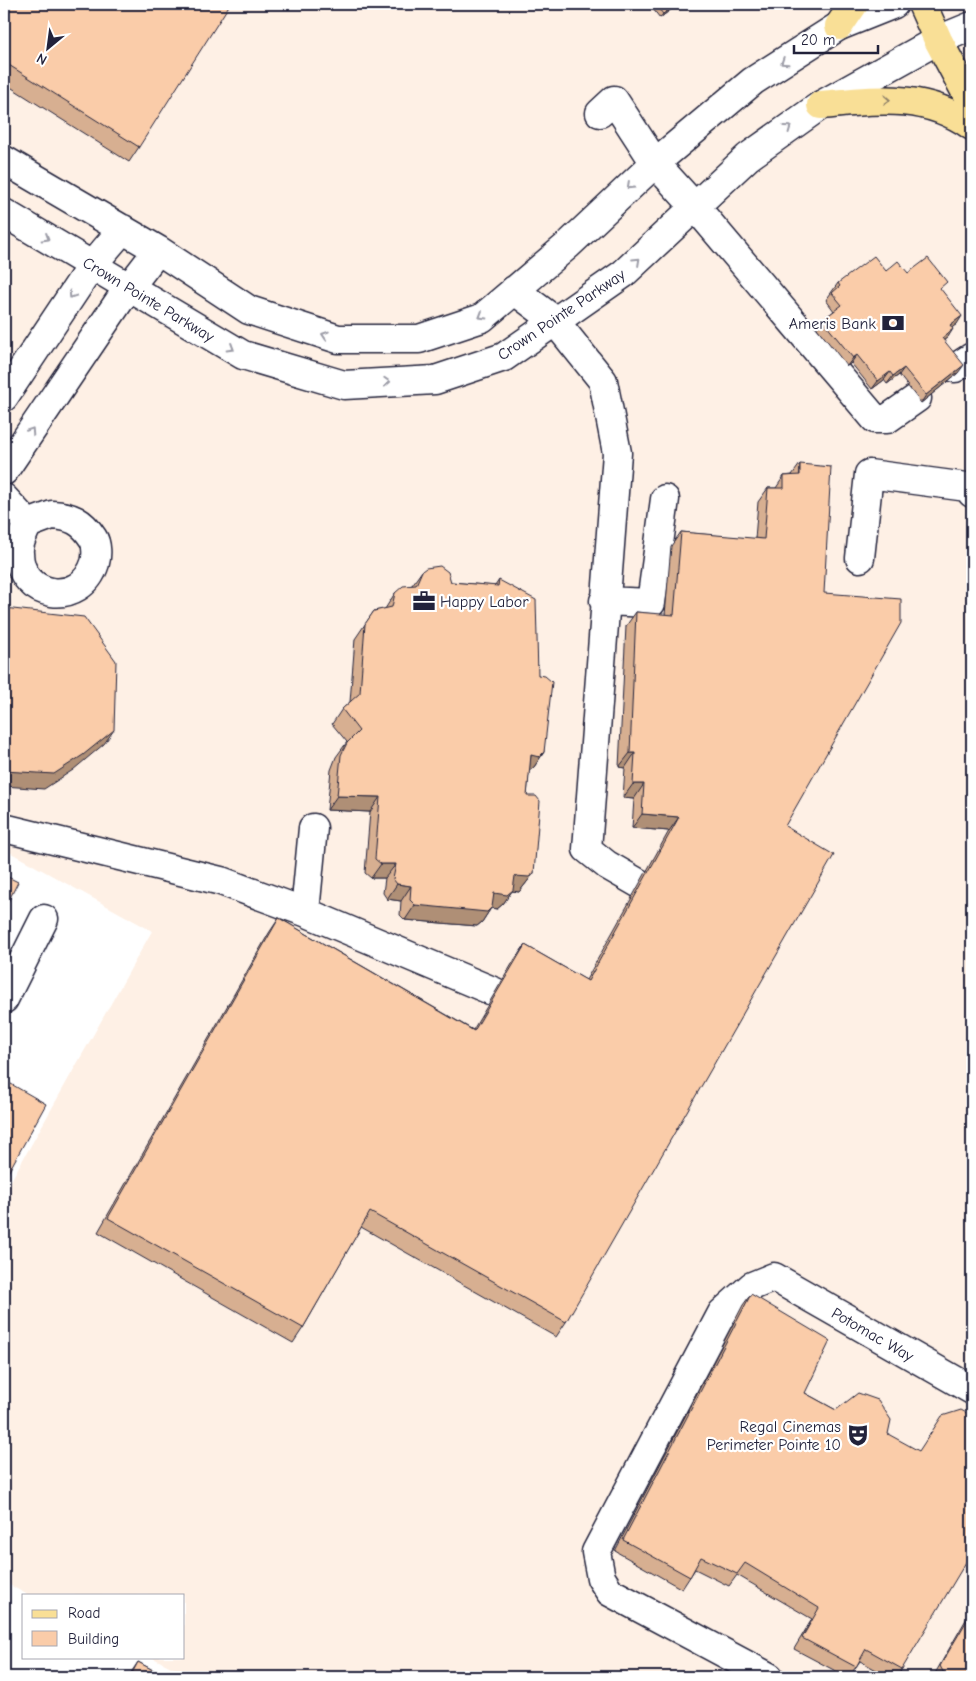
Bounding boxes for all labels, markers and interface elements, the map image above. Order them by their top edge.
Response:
north arrow [22,22,72,72]
scale bar [794,22,877,54]
text: 20 m [801,31,835,49]
text: N [34,49,50,69]
one-way arrow [780,55,789,65]
one-way arrow [883,95,891,106]
one-way arrow [782,126,791,134]
one-way arrow [627,180,636,189]
one-way arrow [40,232,49,242]
street label: Crown Pointe Parkway [80,254,218,347]
one-way arrow [631,258,640,267]
street label: Crown Pointe Parkway [494,265,629,364]
one-way arrow [69,289,78,299]
one-way arrow [479,309,488,319]
bank icon: Ameris Bank [880,310,906,336]
place label: Ameris Bank [789,315,876,333]
one-way arrow [321,331,329,341]
one-way arrow [225,341,234,351]
one-way arrow [383,377,391,388]
one-way arrow [24,427,34,436]
office icon: Happy Labor [411,588,437,614]
place label: Happy Labor [440,593,529,611]
street label: Potomac Way [828,1304,918,1366]
place label: Regal Cinemas Perimeter Pointe 10 [707,1418,841,1454]
theatre icon: Regal Cinemas Perimeter Pointe 10 [845,1422,871,1448]
legend [22,1594,185,1658]
text: Road [68,1604,100,1622]
text: Building [68,1630,119,1648]

